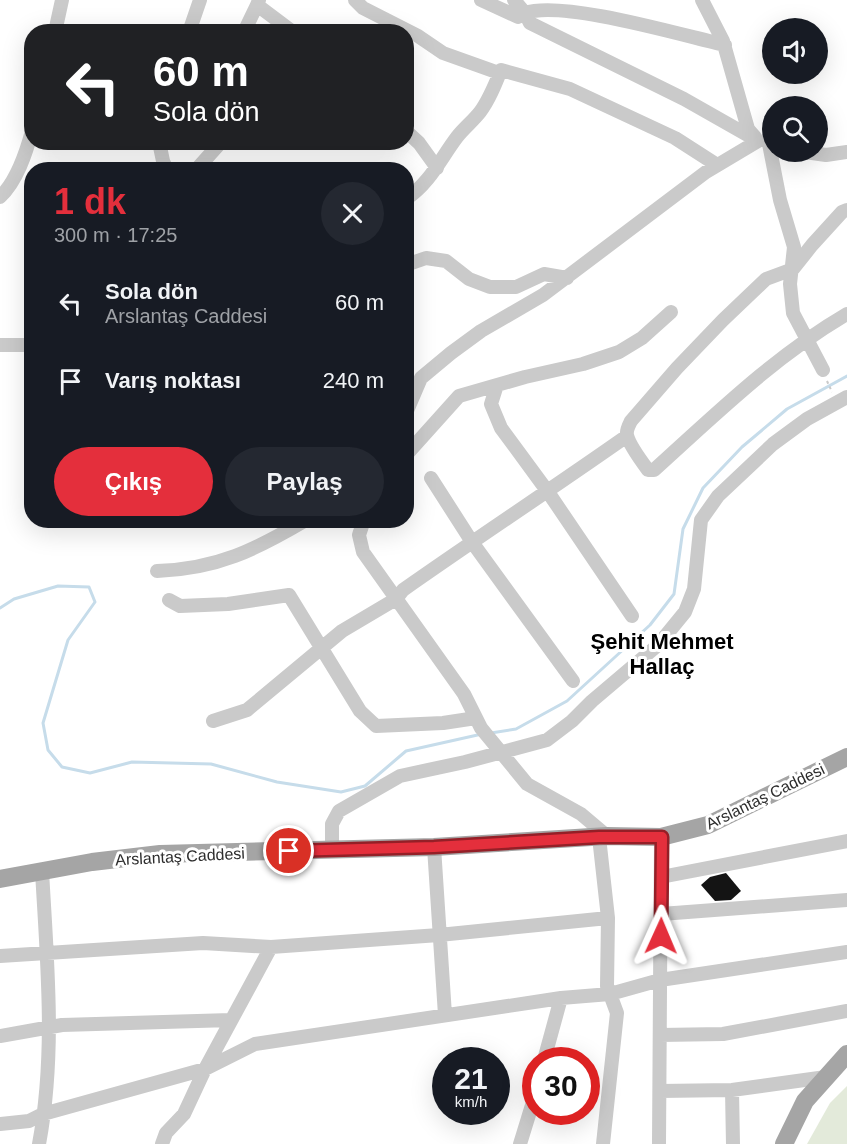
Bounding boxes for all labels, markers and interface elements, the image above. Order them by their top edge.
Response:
map controls [762,18,828,162]
button: sound [762,18,828,84]
icon: left [54,48,132,126]
text: 60 m [153,48,249,95]
button: search [762,96,828,162]
text: Sola dön [153,97,260,127]
text: 1 dk [54,181,126,222]
button: close [321,182,384,245]
text: 300 m · 17:25 [54,224,177,246]
text: Sola dön [105,279,198,304]
icon: left [54,287,87,320]
text: 60 m [335,290,384,315]
text: Arslantaş Caddesi [105,305,267,327]
icon: arrive [54,365,87,398]
text: Varış noktası [105,368,241,393]
text: 240 m [323,368,384,393]
button: Çıkış [54,447,213,516]
button: Paylaş [225,447,384,516]
district label: Şehit Mehmet Hallaç [590,629,734,679]
street label: Arslantaş Caddesi [703,760,827,833]
pin [263,825,314,876]
icon: arrive [272,834,305,867]
street label: Arslantaş Caddesi [115,845,245,868]
position arrow [629,904,693,968]
speed limit sign: 30 [522,1047,600,1125]
text: 21 [454,1062,488,1095]
text: km/h [455,1093,487,1110]

